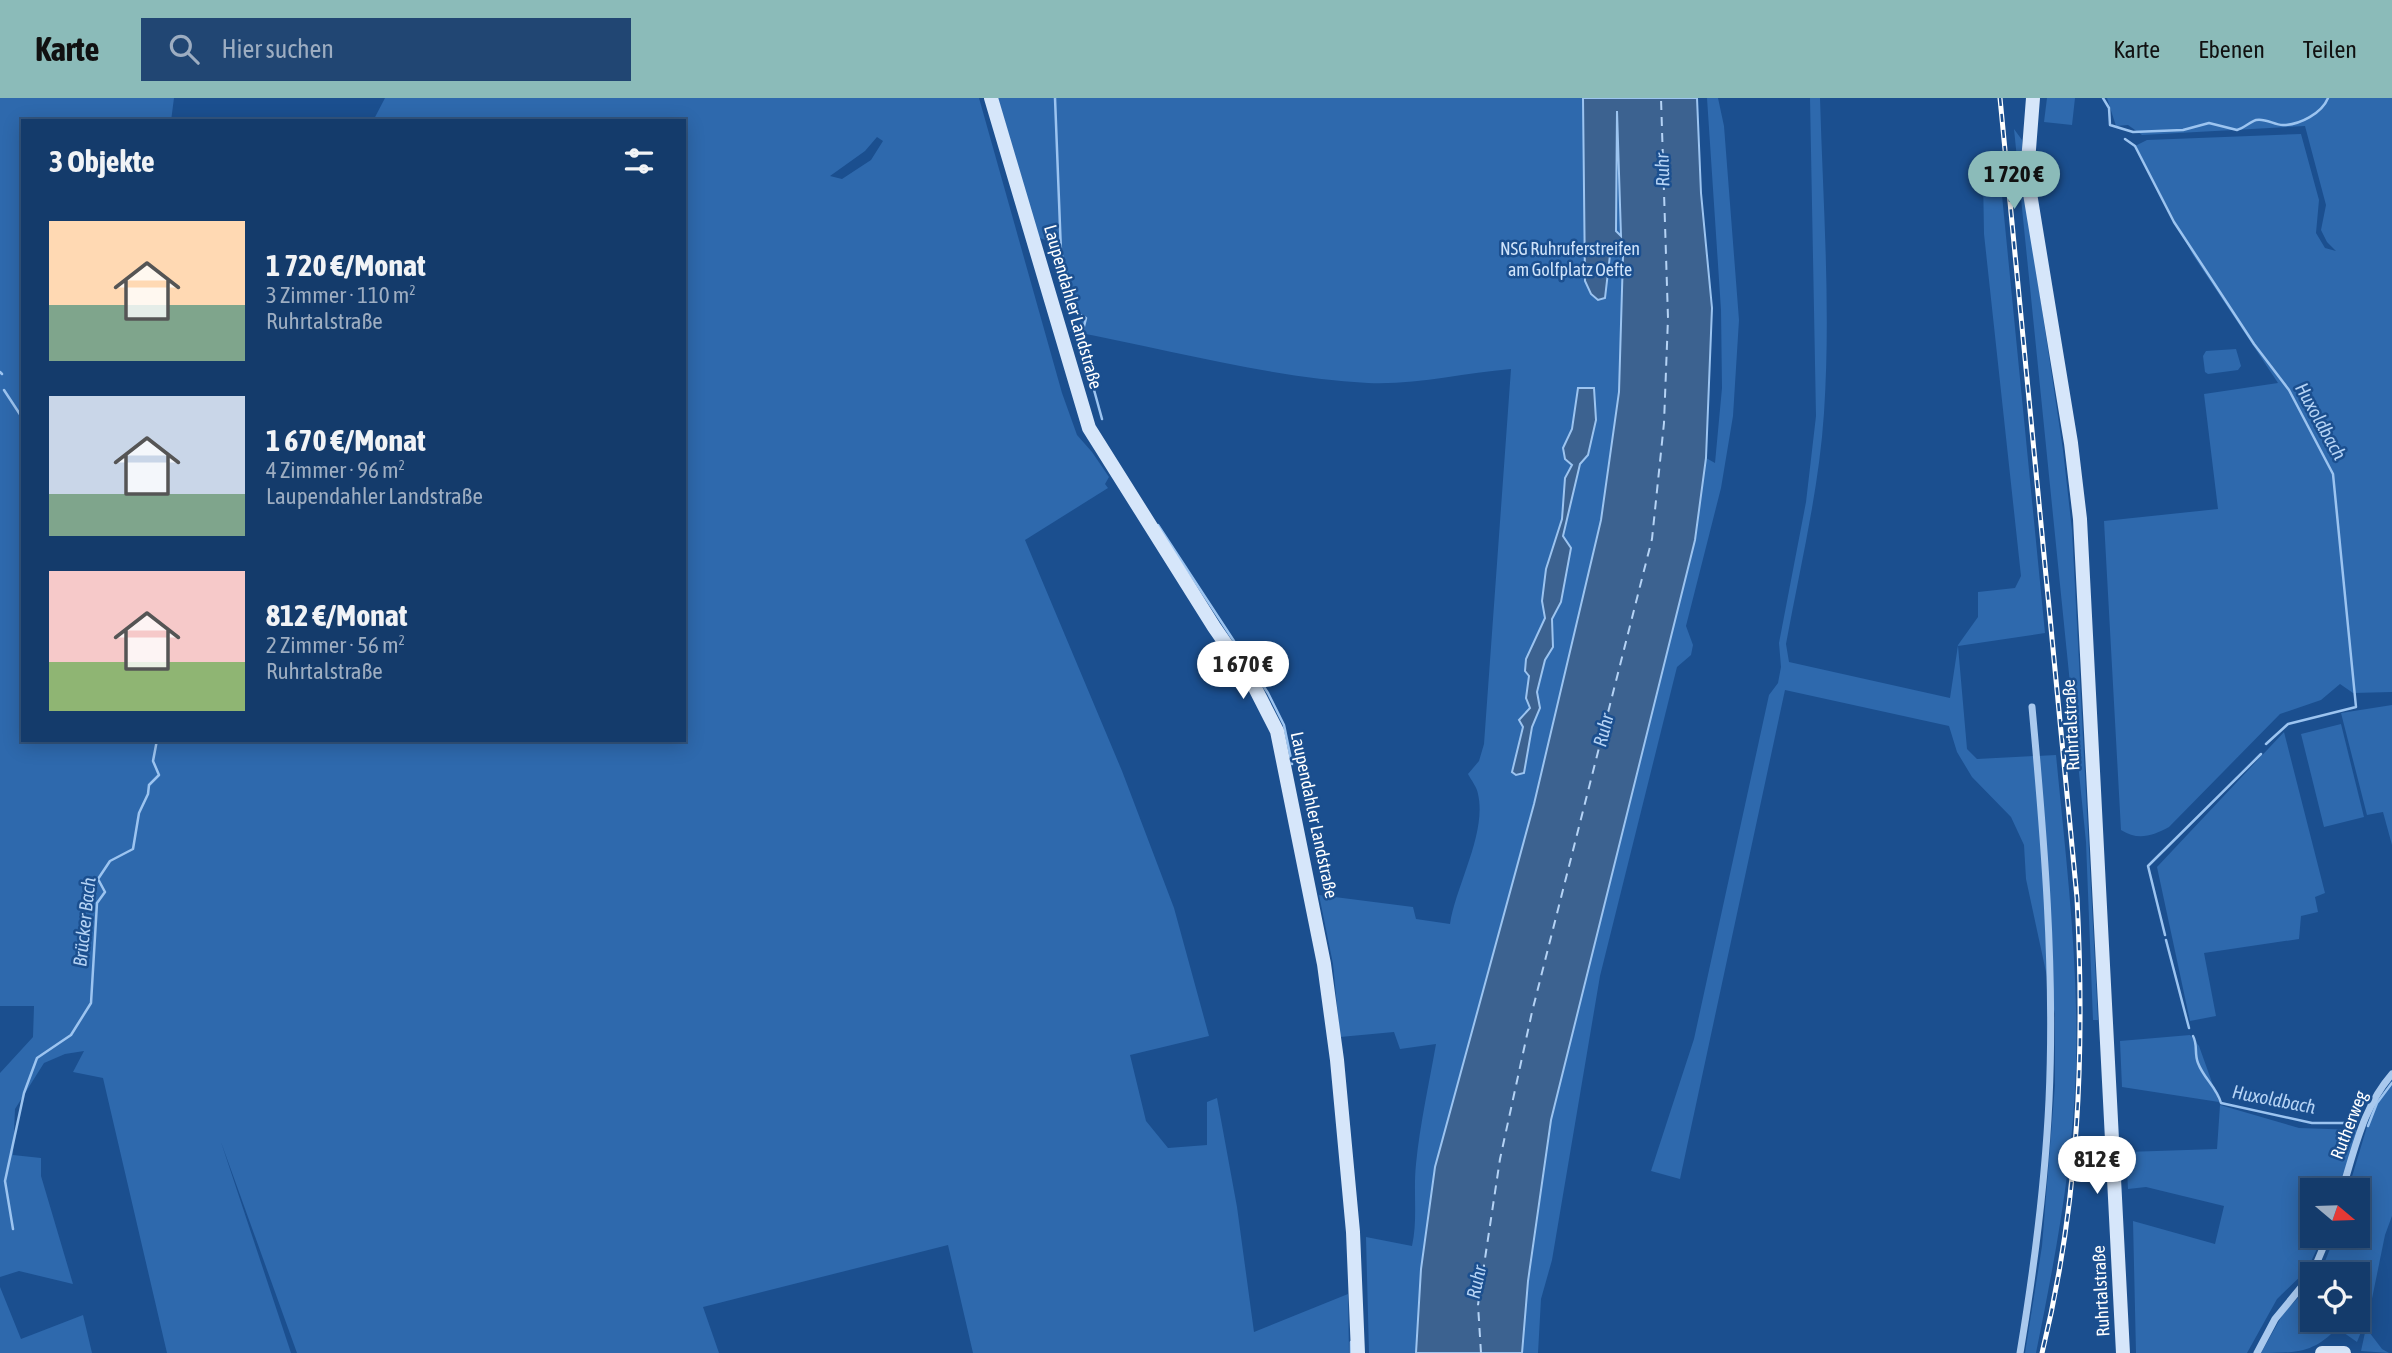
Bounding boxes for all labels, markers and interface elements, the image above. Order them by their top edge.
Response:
search box [141,18,631,81]
text: Karte [35,30,99,68]
icon: search [165,30,203,68]
text: Hier suchen [221,34,334,64]
text: Karte [2113,36,2160,63]
text: Ebenen [2198,36,2265,63]
text: Teilen [2303,36,2357,63]
icon: filters [620,142,658,180]
text: 3 Objekte [49,144,155,178]
water label: Ruhr [1650,151,1674,187]
pin: 1 720 € [1949,152,2079,211]
text: 1 720 € [1984,161,2044,187]
street label: Laupendahler Landstraße [1040,222,1107,391]
park label: NSG Ruhruferstreifen am Golfplatz Oefte [1500,238,1640,280]
text: 1 720 €/Monat [266,248,426,282]
icon: home [105,249,189,333]
text: 3 Zimmer · 110 m² [266,282,416,308]
text: Ruhrtalstraße [266,308,383,334]
water label: Huxoldbach [2291,379,2351,463]
text: 1 670 €/Monat [266,423,426,457]
icon: home [105,424,189,508]
text: 4 Zimmer · 96 m² [266,457,405,483]
text: Laupendahler Landstraße [266,483,483,509]
text: 812 €/Monat [266,598,407,632]
icon: home [105,599,189,683]
text: 2 Zimmer · 56 m² [266,632,405,658]
pin: 1 670 € [1178,642,1308,701]
text: 1 670 € [1213,651,1273,677]
text: Ruhrtalstraße [266,658,383,684]
street label: Ruhrtalstraße [2058,679,2083,771]
water label: Ruhr [1588,710,1618,749]
street label: Laupendahler Landstraße [1287,730,1342,900]
water label: Brücker Bach [68,876,100,968]
water label: Huxoldbach [2230,1080,2318,1118]
street label: Rutherweg [2326,1087,2371,1162]
pin: 812 € [2048,1136,2146,1196]
text: 812 € [2074,1146,2120,1172]
north arrow [2300,1178,2370,1248]
map controls [2300,1178,2370,1332]
street label: Ruhrtalstraße [2088,1245,2113,1337]
water label: Ruhr [1462,1262,1491,1301]
button: locate [2300,1262,2370,1332]

